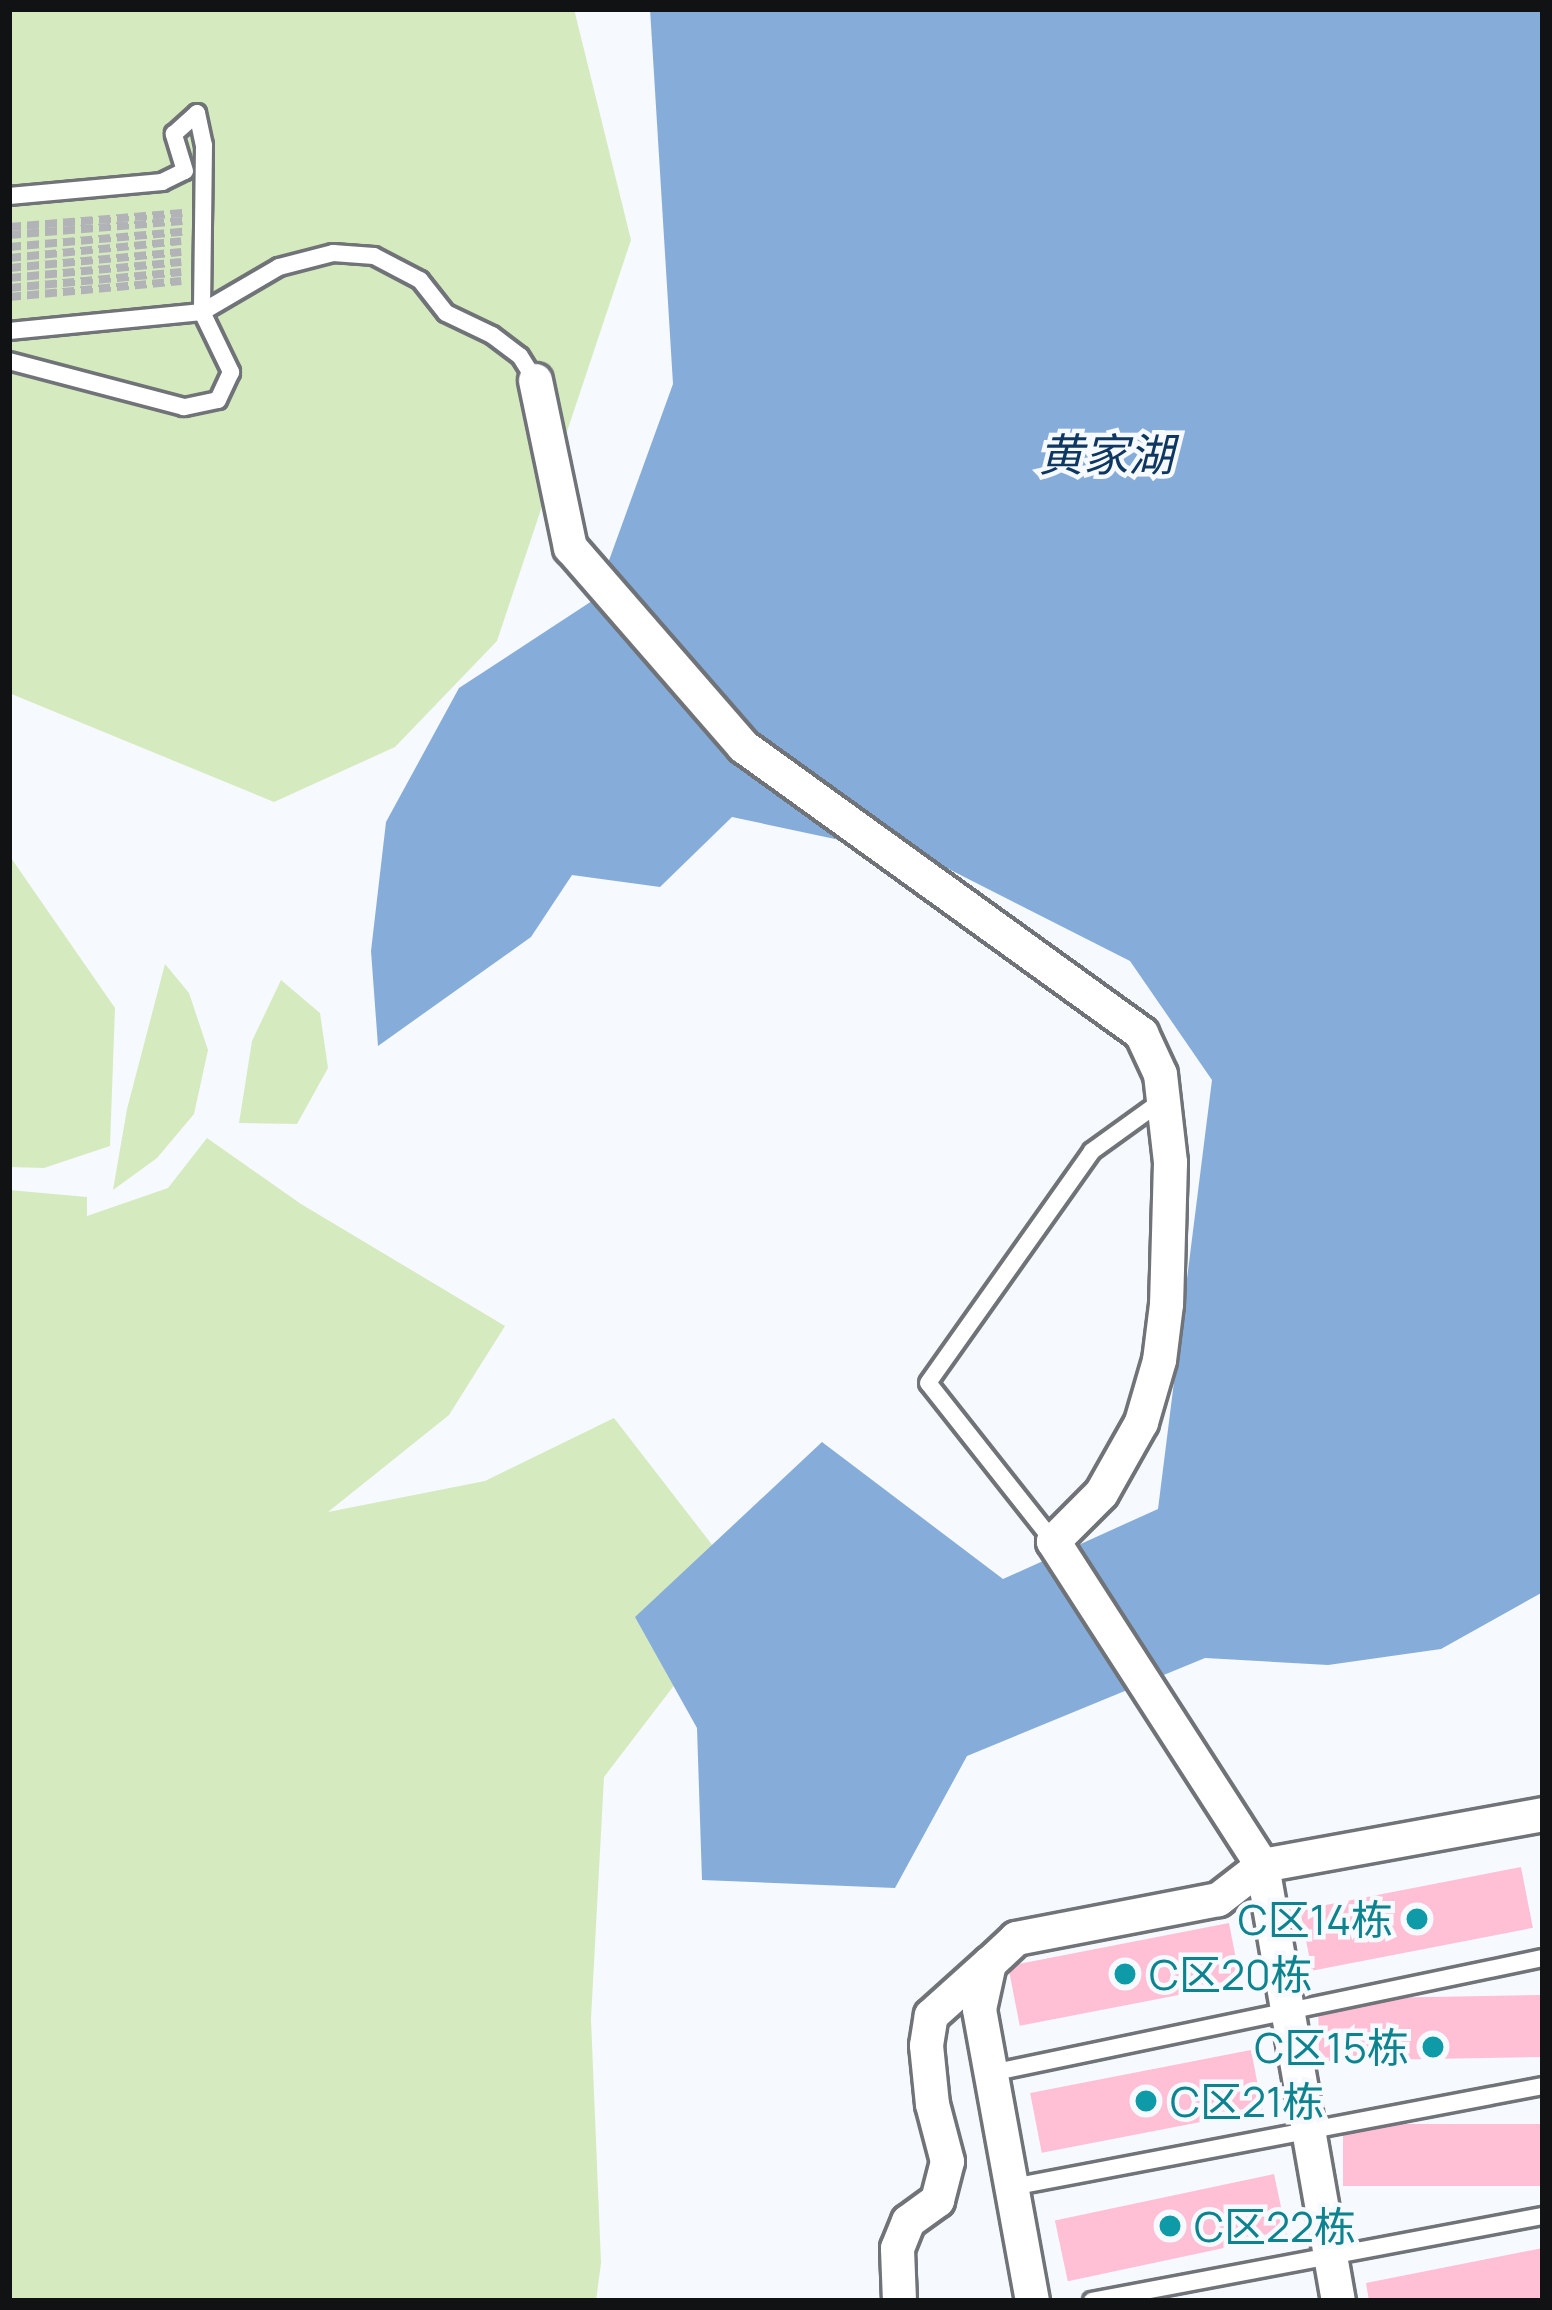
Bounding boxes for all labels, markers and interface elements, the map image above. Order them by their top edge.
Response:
water label: 黄家湖 [1039,428,1173,482]
place label: C区14栋 [1238,1894,1393,1944]
marker: C区14栋 [1404,1906,1430,1932]
place label: C区20栋 [1149,1949,1313,1999]
marker: C区20栋 [1112,1961,1138,1987]
place label: C区15栋 [1254,2022,1409,2072]
marker: C区15栋 [1420,2034,1446,2060]
place label: C区21栋 [1170,2076,1324,2126]
marker: C区21栋 [1133,2088,1159,2114]
place label: C区22栋 [1194,2201,1356,2251]
marker: C区22栋 [1157,2213,1183,2239]

